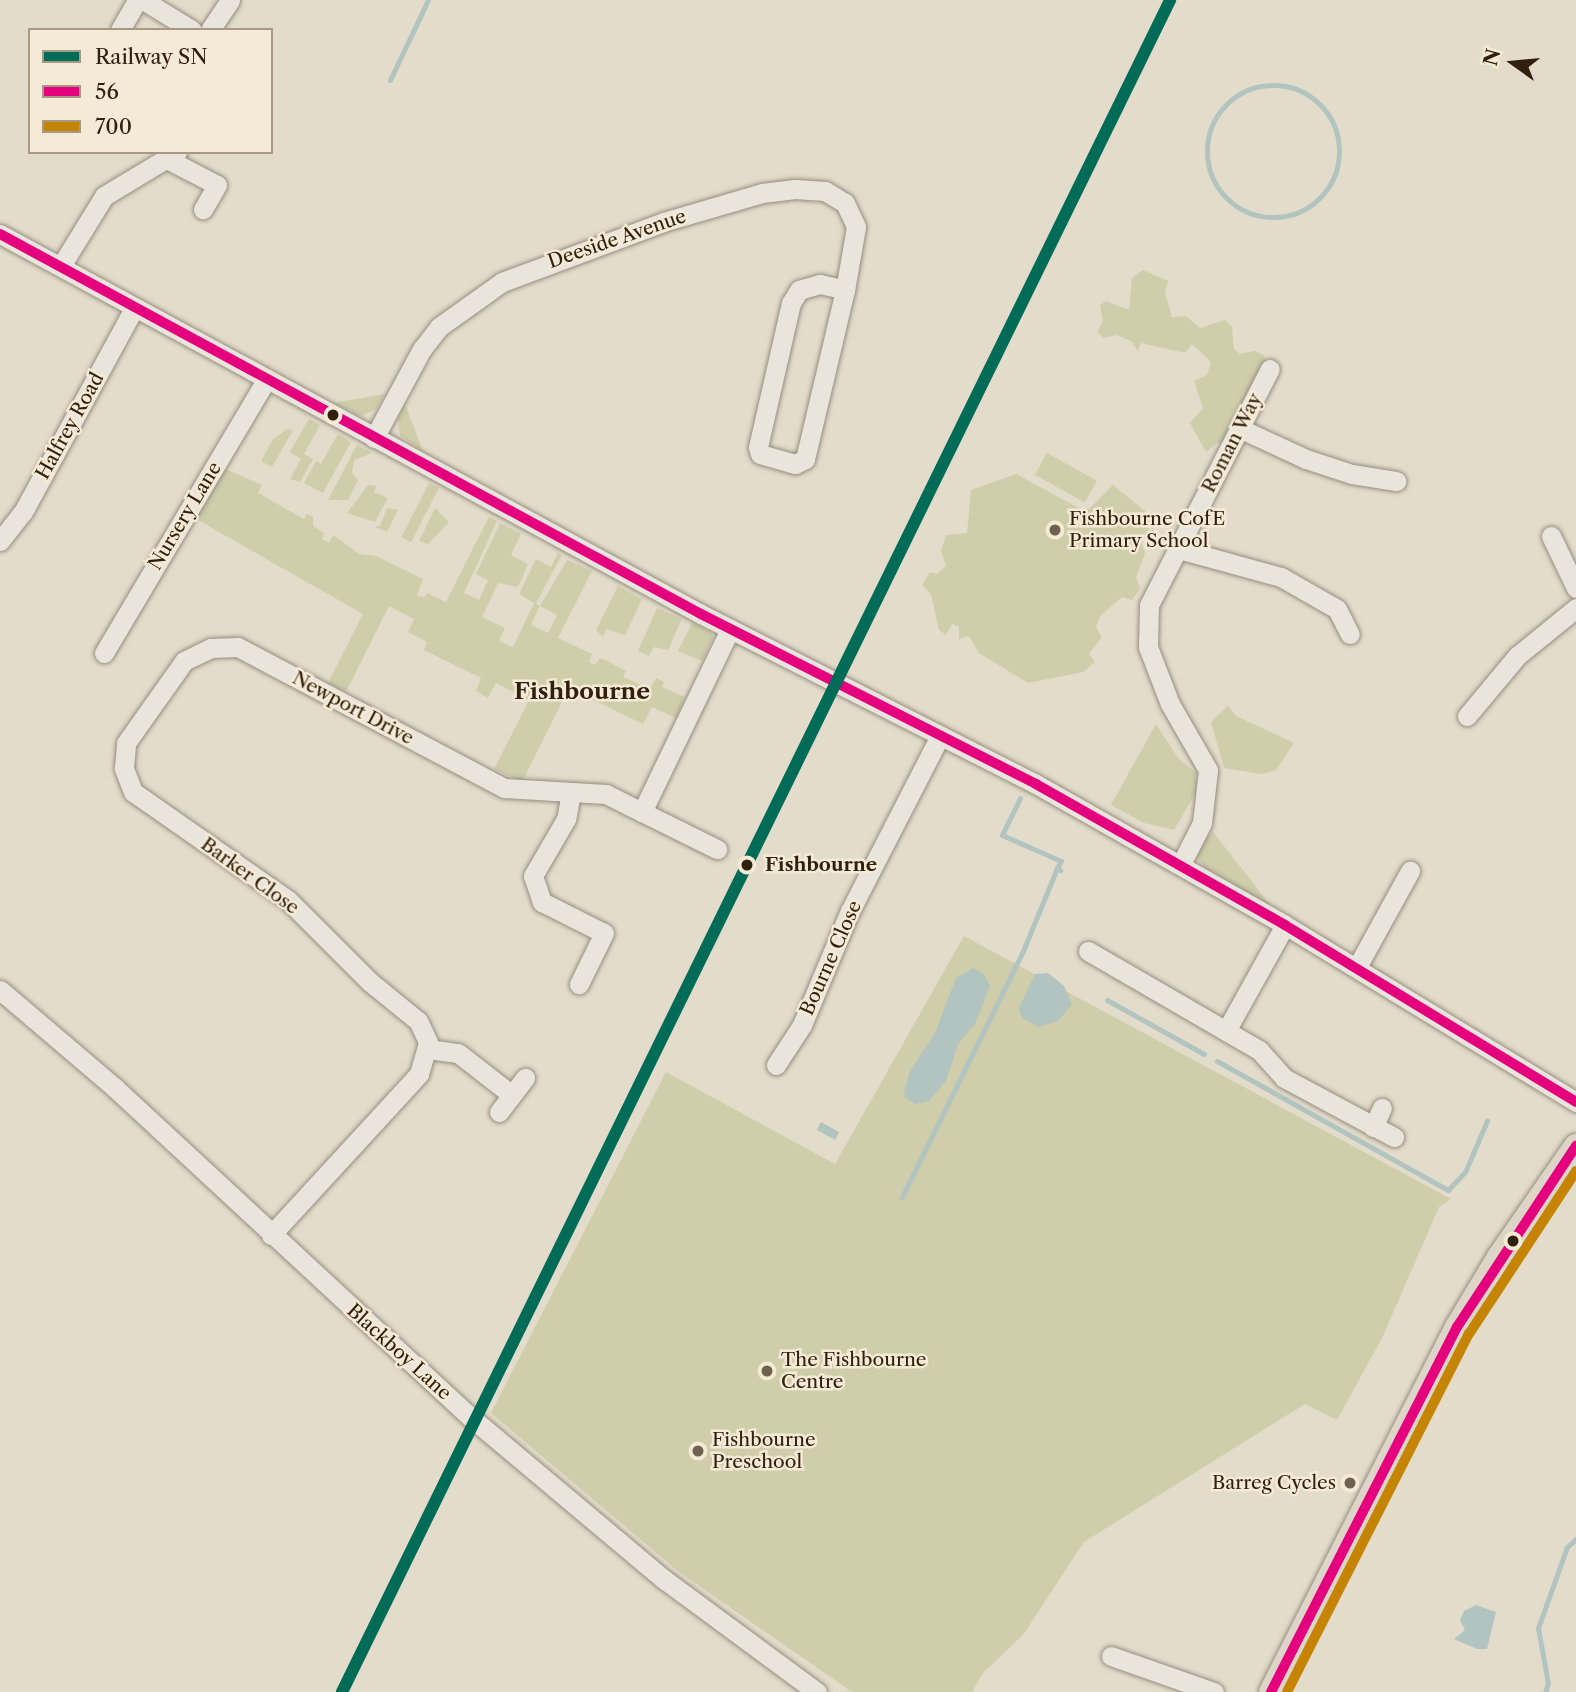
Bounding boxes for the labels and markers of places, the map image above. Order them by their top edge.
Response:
unlabelled marker [326,408,340,422]
place label: Fishbourne CofE Primary School [1069,508,1225,552]
marker: Fishbourne CofE Primary School [1047,522,1063,538]
marker: Fishbourne [735,853,759,877]
place label: Fishbourne [765,854,877,876]
unlabelled marker [1506,1234,1520,1248]
place label: The Fishbourne Centre [781,1349,926,1393]
marker: The Fishbourne Centre [759,1363,775,1379]
place label: Fishbourne Preschool [712,1429,816,1473]
marker: Fishbourne Preschool [690,1443,706,1459]
place label: Barreg Cycles [1212,1472,1336,1494]
marker: Barreg Cycles [1342,1475,1358,1491]

